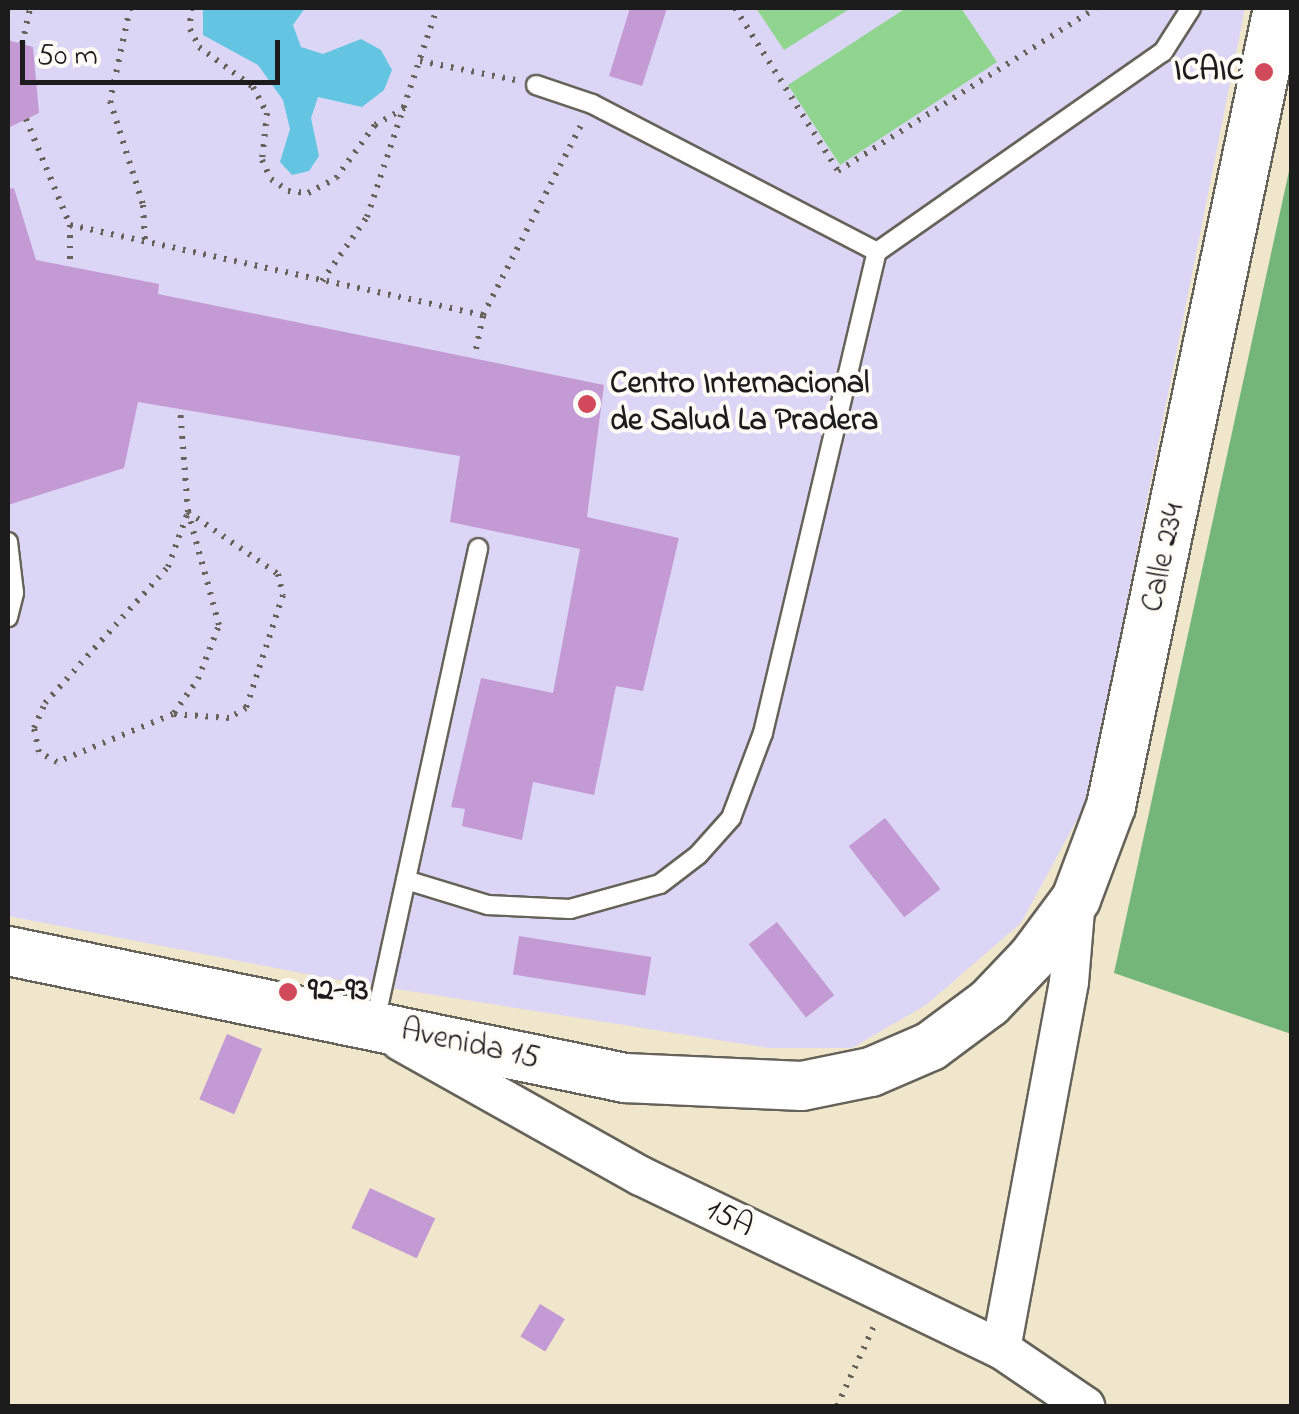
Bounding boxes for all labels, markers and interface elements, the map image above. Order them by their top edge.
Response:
scale bar [25,20,285,82]
text: 50 m [37,35,98,79]
place label: ICAIC [1174,53,1244,91]
marker: ICAIC [1253,61,1275,83]
place label: Centro Internacional de Salud La Pradera [610,367,878,442]
marker: Centro Internacional de Salud La Pradera [574,391,600,417]
street label: Calle 234 [1135,500,1195,616]
place label: 92-93 [308,973,368,1011]
marker: 92-93 [277,981,299,1003]
street label: Avenida 15 [397,1013,543,1079]
street label: 15A [699,1192,759,1248]

